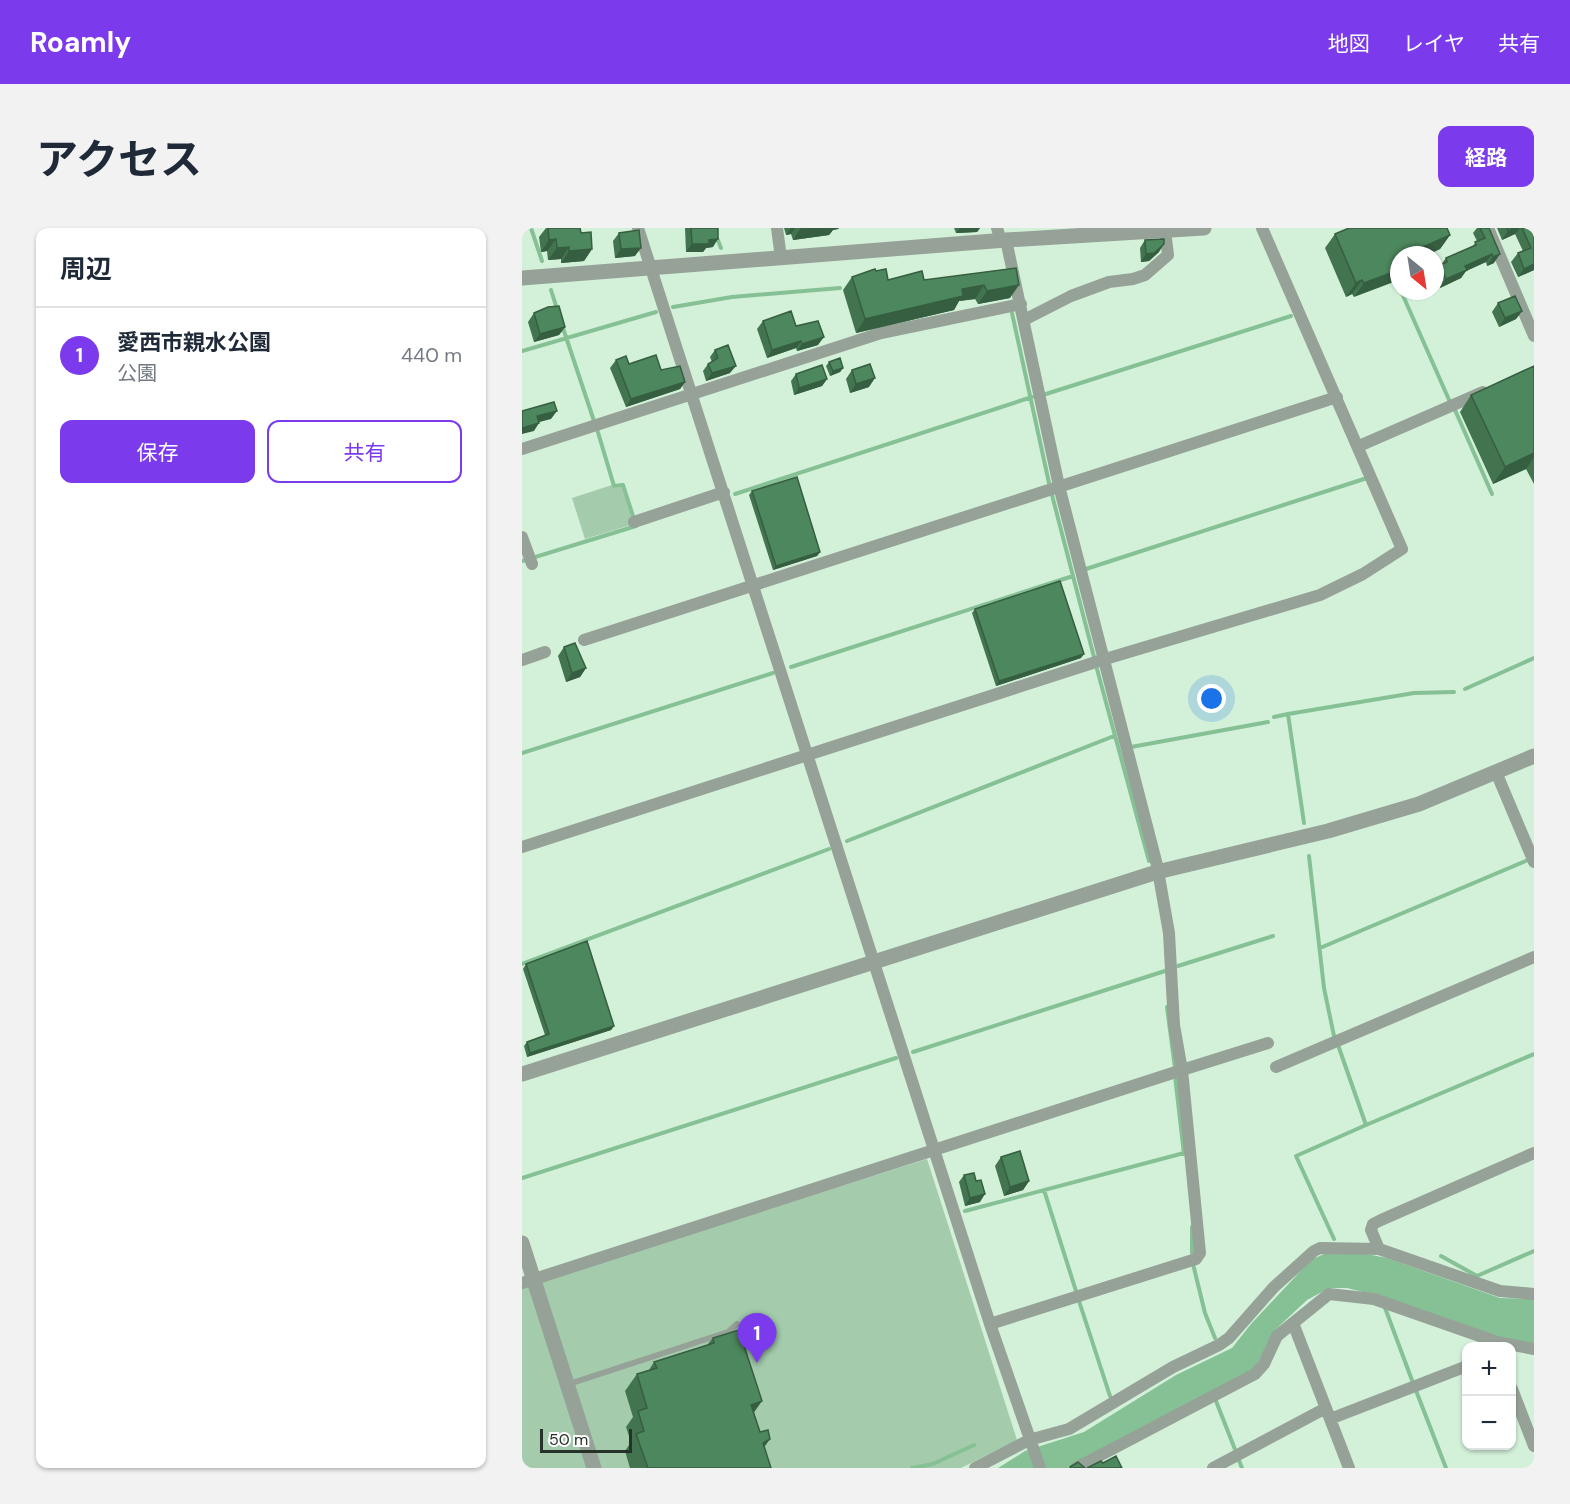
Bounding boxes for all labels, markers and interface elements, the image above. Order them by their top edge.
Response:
text: Roamly [30,24,131,61]
text: 地図 [1328,30,1370,58]
text: レイヤ [1403,30,1465,58]
text: 共有 [1498,30,1540,58]
button: 経路 [1438,126,1534,187]
text: アクセス [36,132,202,187]
north arrow [1390,246,1444,300]
text: 周辺 [60,252,112,286]
text: 愛西市親水公園 [117,328,271,357]
text: 1 [76,342,83,368]
text: 440 m [401,342,462,368]
text: 公園 [117,360,157,386]
button: 保存 [60,420,255,483]
button: 共有 [267,420,462,483]
your location [1197,684,1226,713]
pin: 1 [738,1314,776,1363]
map controls [1462,1342,1516,1450]
button: + [1462,1342,1516,1396]
button: − [1462,1396,1516,1450]
scale bar [540,1426,632,1454]
text: 50 m [549,1429,588,1450]

